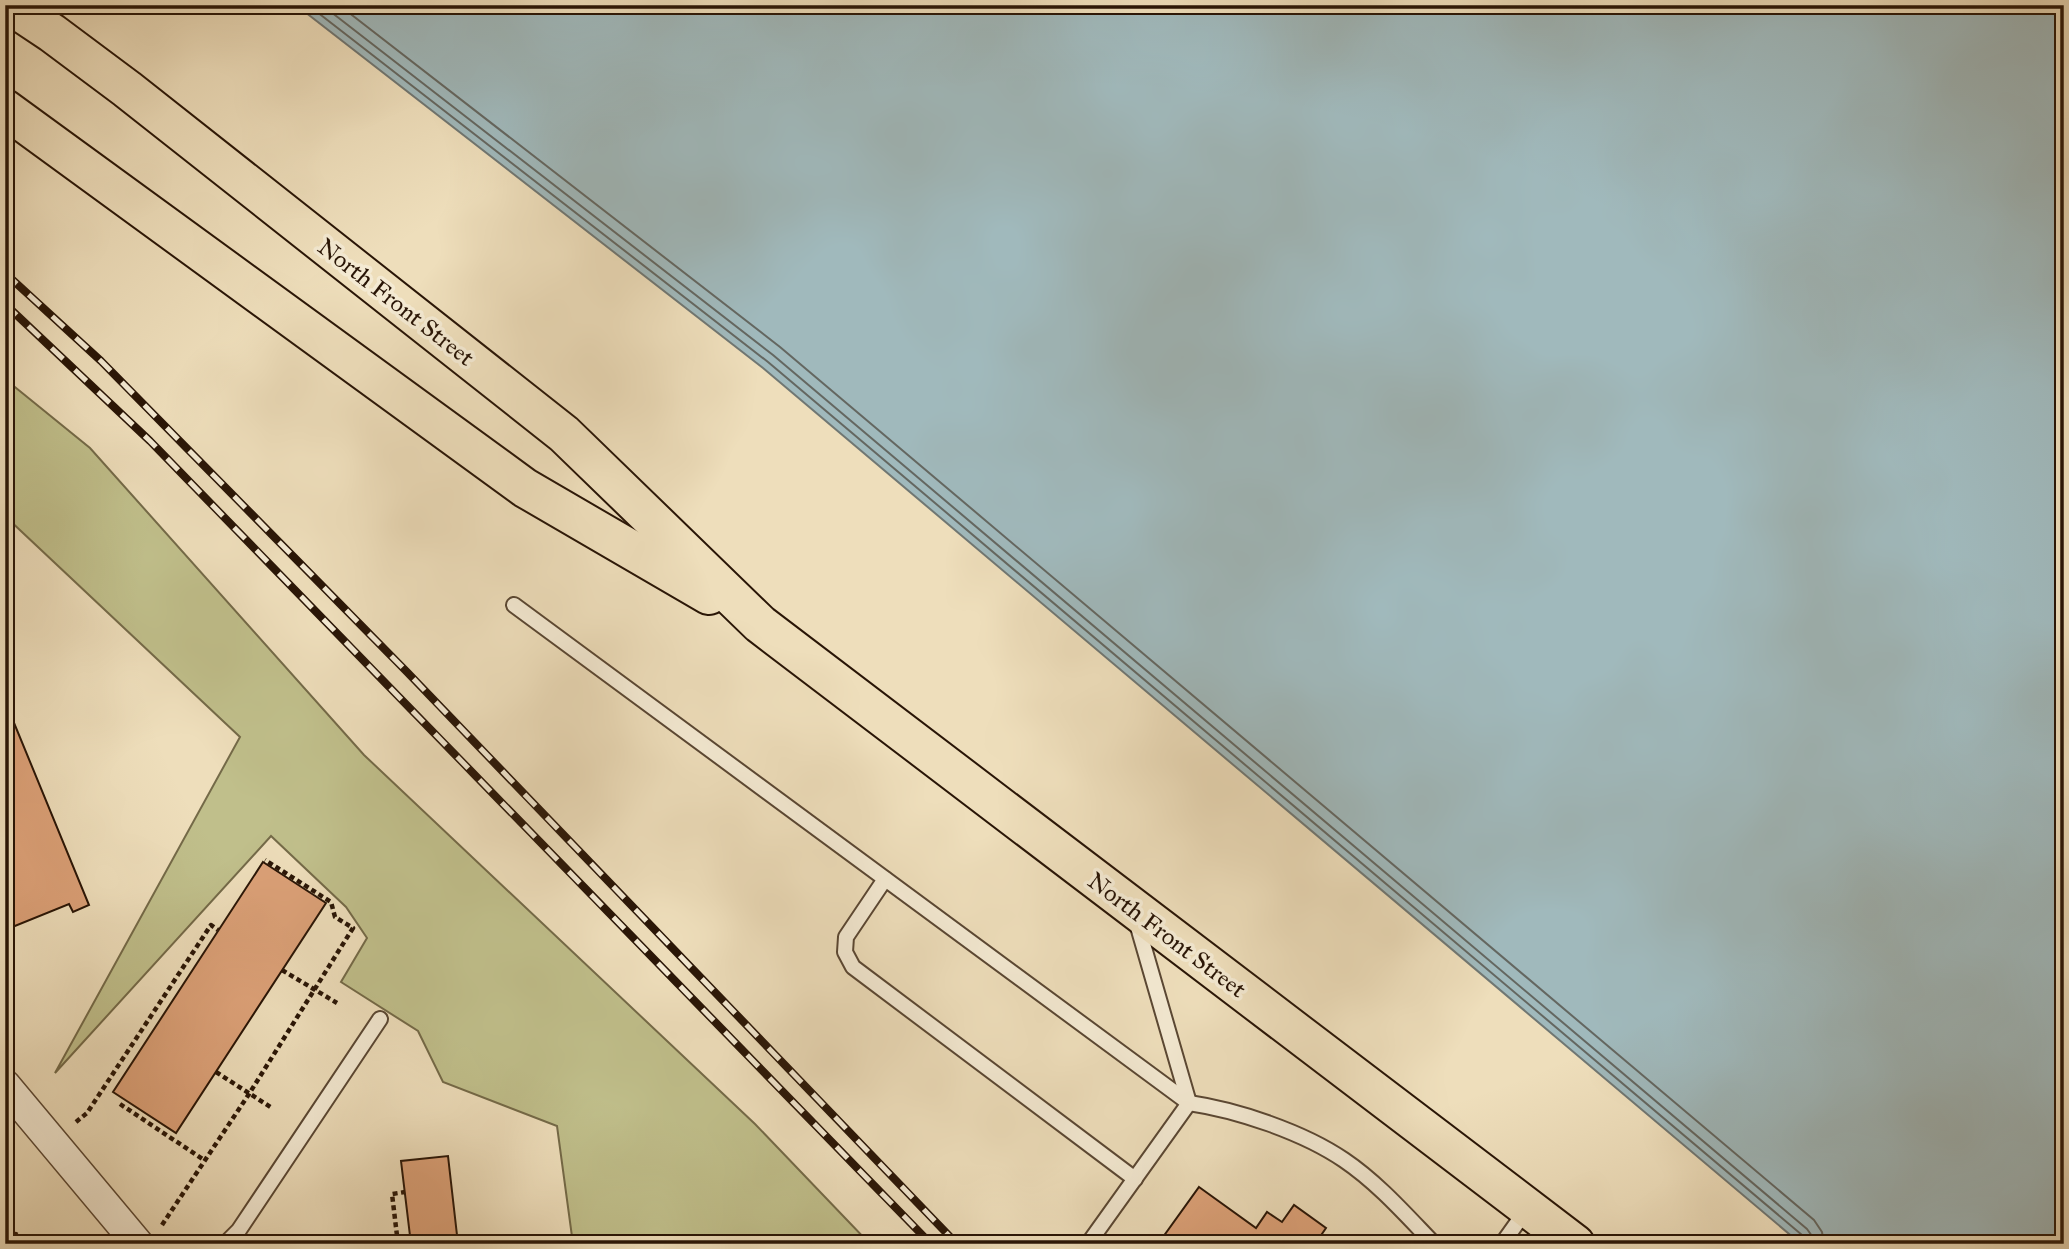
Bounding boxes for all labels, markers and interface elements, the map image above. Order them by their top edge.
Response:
street label: North Front Street [312,232,481,373]
street label: North Front Street [1082,866,1253,1005]

